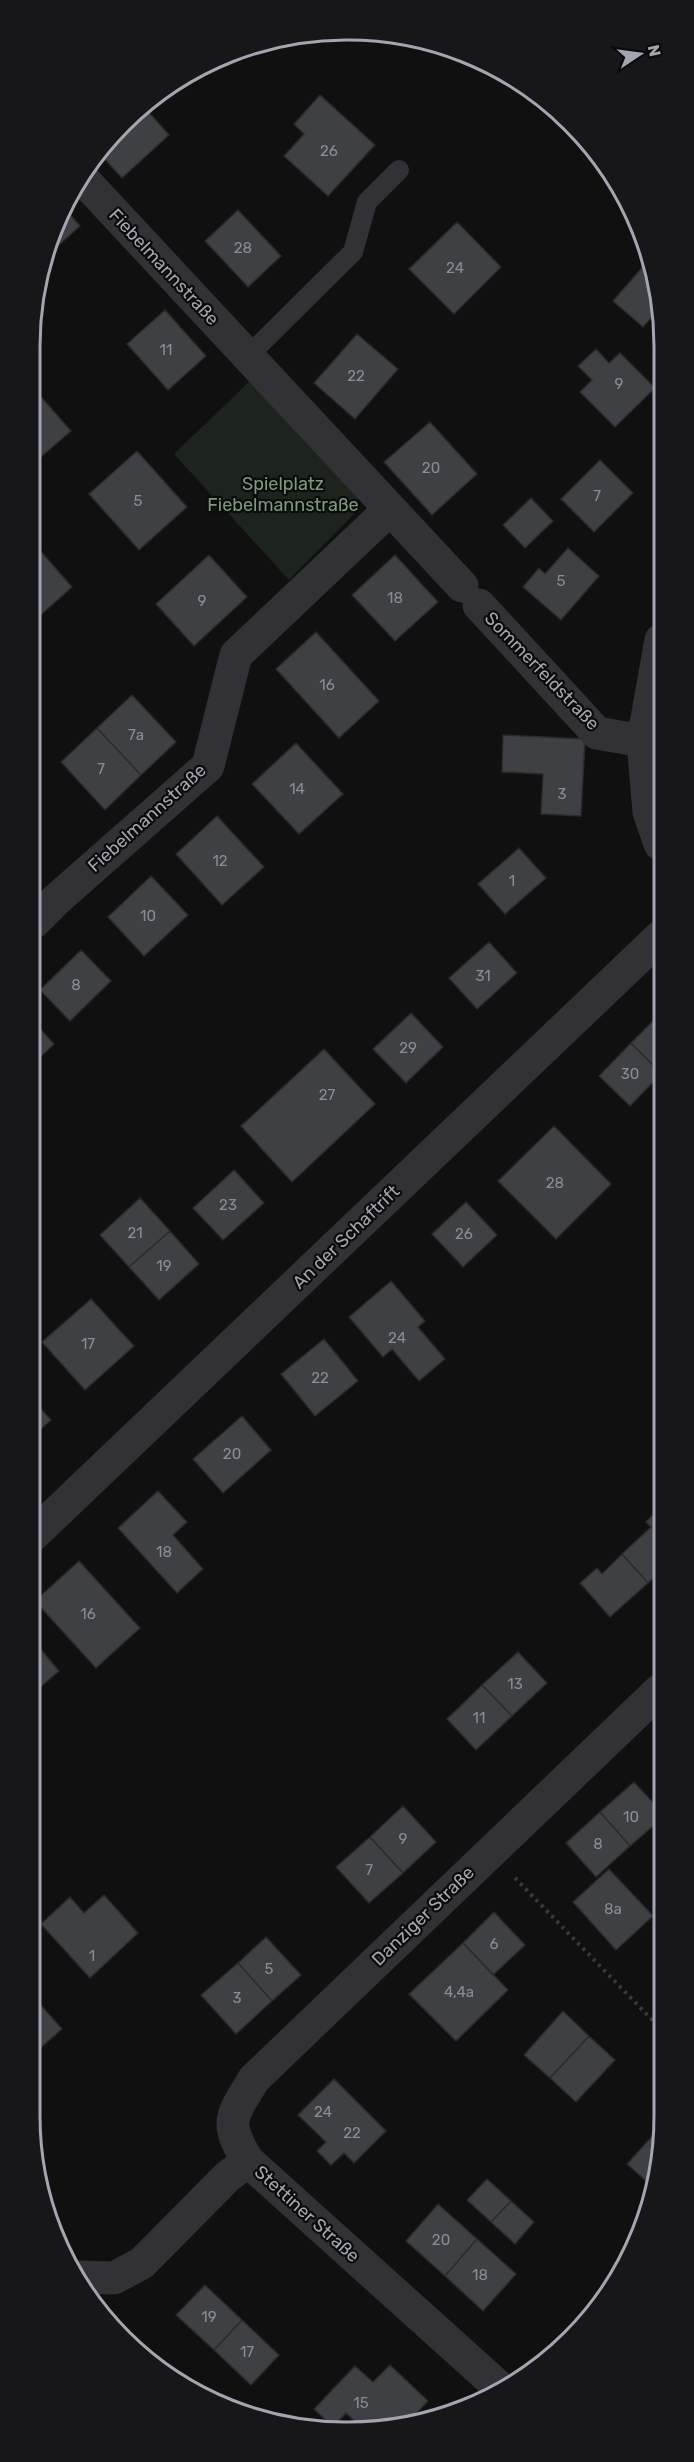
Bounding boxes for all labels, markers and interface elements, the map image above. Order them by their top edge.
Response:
north arrow [610,24,670,84]
text: N [644,43,665,58]
house number: 26 [320,142,338,160]
street label: Fiebelmannstraße [104,204,224,330]
house number: 28 [234,239,252,257]
house number: 24 [446,259,464,277]
house number: 11 [160,341,172,359]
house number: 22 [347,367,365,385]
house number: 9 [615,375,624,393]
house number: 20 [422,459,440,477]
park label: Spielplatz Fiebelmannstraße [207,473,359,516]
house number: 7 [593,487,601,505]
house number: 5 [134,492,143,510]
house number: 5 [557,572,566,590]
house number: 18 [387,589,403,607]
house number: 9 [198,592,207,610]
street label: Sommerfeldstraße [480,607,604,735]
house number: 16 [319,676,335,694]
house number: 7a [128,726,144,744]
street label: Fiebelmannstraße [83,759,211,877]
house number: 7 [97,760,105,778]
house number: 14 [289,780,305,798]
house number: 3 [557,785,567,803]
house number: 12 [212,852,228,870]
house number: 1 [509,872,515,890]
house number: 10 [140,907,156,925]
house number: 31 [475,967,491,985]
house number: 8 [71,976,81,994]
house number: 29 [399,1039,417,1057]
house number: 30 [621,1065,639,1083]
house number: 27 [319,1086,336,1104]
house number: 28 [546,1174,564,1192]
street label: An der Schaftrift [288,1180,404,1294]
house number: 23 [219,1196,237,1214]
house number: 21 [127,1224,143,1242]
house number: 26 [455,1225,473,1243]
house number: 19 [156,1257,172,1275]
house number: 24 [388,1329,406,1347]
house number: 17 [81,1335,95,1353]
house number: 22 [311,1369,329,1387]
house number: 20 [223,1445,241,1463]
house number: 18 [156,1543,172,1561]
house number: 16 [80,1605,96,1623]
house number: 13 [507,1675,523,1693]
house number: 11 [473,1709,485,1727]
house number: 10 [623,1808,639,1826]
house number: 9 [399,1830,408,1848]
house number: 8 [593,1835,603,1853]
house number: 7 [365,1861,373,1879]
street label: Danziger Straße [367,1862,479,1970]
house number: 8a [604,1900,622,1918]
house number: 6 [489,1935,499,1953]
house number: 1 [89,1947,95,1965]
house number: 5 [265,1960,274,1978]
house number: 4,4a [444,1983,474,2001]
house number: 3 [232,1989,242,2007]
house number: 24 [314,2103,332,2121]
house number: 22 [343,2124,361,2142]
street label: Stettiner Straße [250,2161,364,2267]
house number: 20 [432,2231,450,2249]
house number: 18 [472,2266,488,2284]
house number: 19 [201,2308,217,2326]
house number: 17 [240,2343,254,2361]
house number: 15 [353,2394,369,2412]

